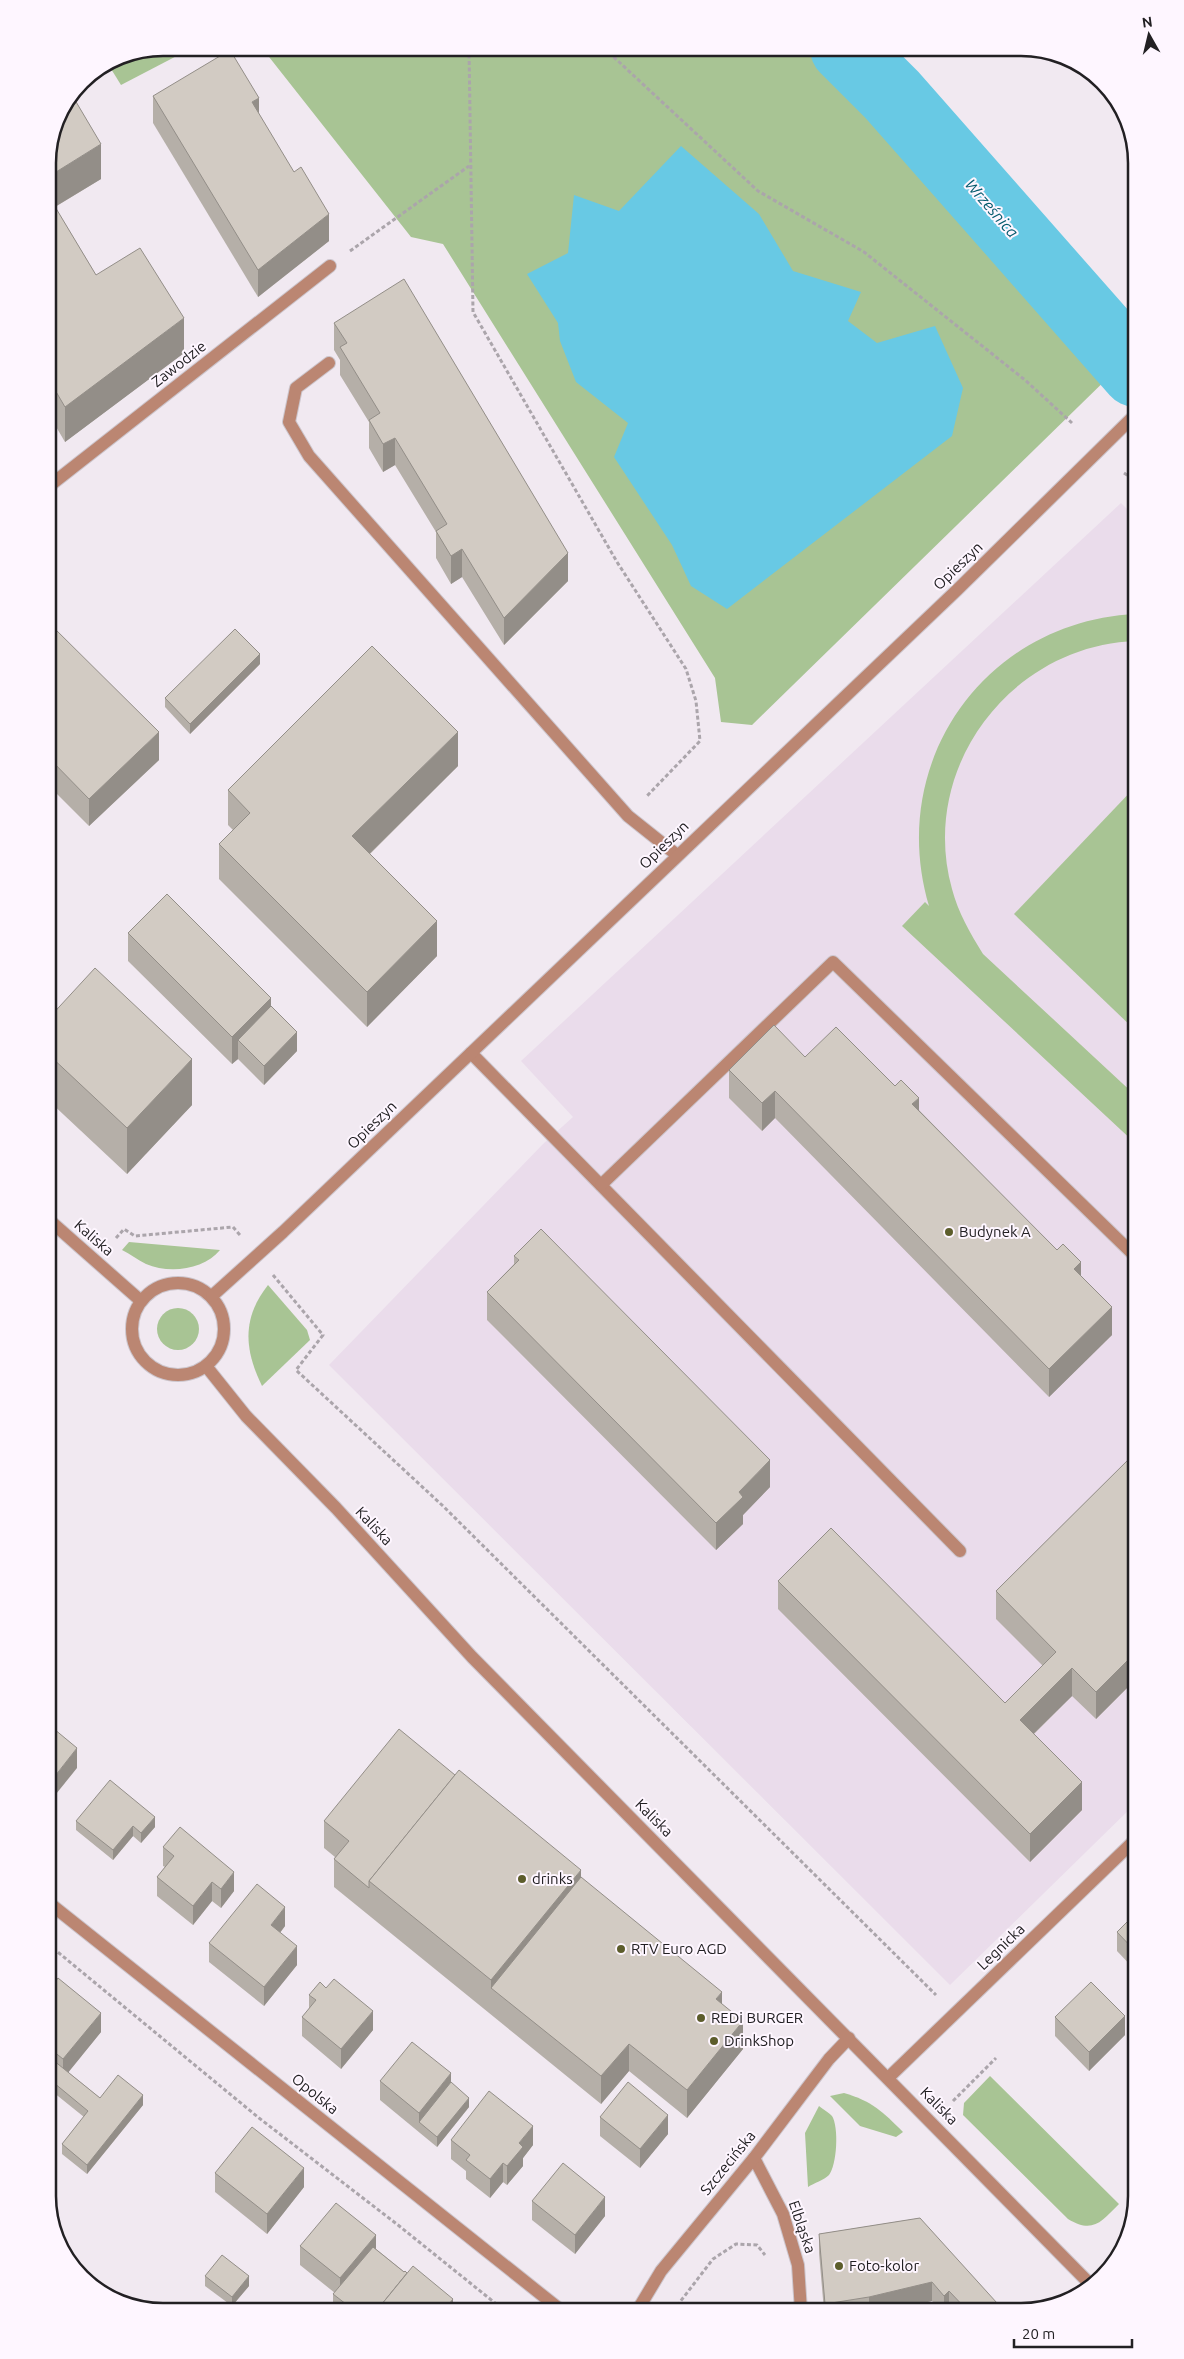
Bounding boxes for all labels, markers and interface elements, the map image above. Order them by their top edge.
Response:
north arrow [1124,10,1174,60]
text: N [1141,13,1153,31]
water label: Wrześnica [962,175,1022,241]
street label: Zawodzie [148,337,209,390]
street label: Opieszyn [930,538,986,593]
street label: Opieszyn [636,817,692,872]
street label: Opieszyn [344,1097,400,1152]
street label: Kaliska [71,1216,117,1259]
place label: Budynek A [959,1223,1031,1240]
marker: Budynek A [943,1226,955,1238]
street label: Kaliska [352,1503,396,1548]
street label: Kaliska [632,1795,677,1840]
place label: drinks [532,1870,573,1887]
marker: drinks [516,1873,528,1885]
street label: Legnicka [974,1920,1028,1973]
place label: RTV Euro AGD [631,1940,727,1957]
marker: RTV Euro AGD [615,1943,627,1955]
place label: REDi BURGER [711,2009,803,2026]
marker: REDi BURGER [695,2012,707,2024]
place label: DrinkShop [724,2032,794,2049]
marker: DrinkShop [708,2035,720,2047]
street label: Opolska [289,2070,342,2117]
street label: Kaliska [917,2083,962,2128]
street label: Szczecińska [697,2127,759,2198]
street label: Elbląska [786,2198,819,2255]
place label: Foto-kolor [849,2257,919,2274]
marker: Foto-kolor [833,2260,845,2272]
scale bar [1014,2316,1132,2348]
text: 20 m [1022,2325,1055,2342]

